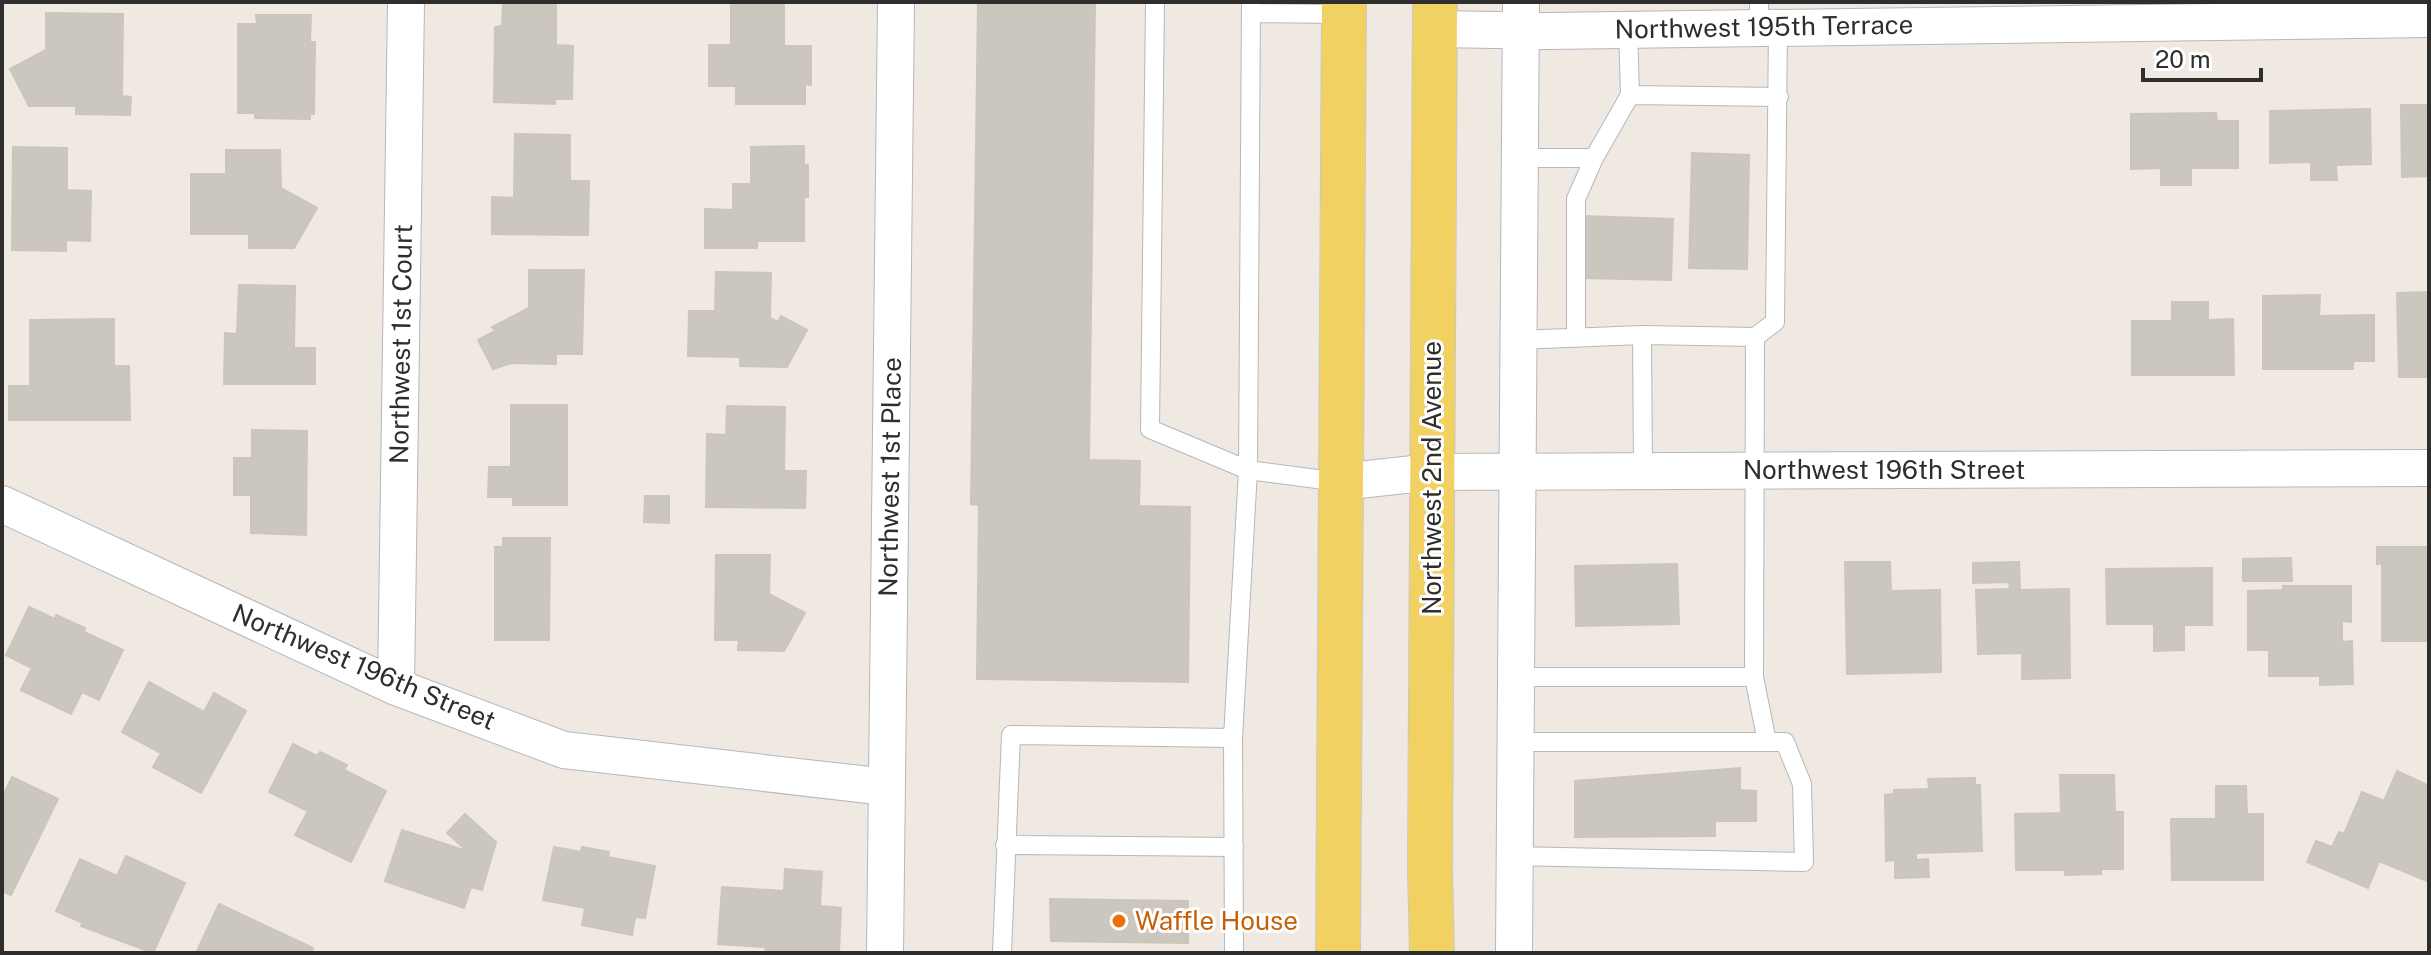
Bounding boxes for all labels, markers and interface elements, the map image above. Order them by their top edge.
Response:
street label: Northwest 195th Terrace [1614,8,1914,45]
scale bar [2143,32,2261,82]
text: 20 m [2155,45,2211,73]
street label: Northwest 1st Court [383,224,418,464]
street label: Northwest 2nd Avenue [1416,341,1447,615]
street label: Northwest 1st Place [872,357,907,597]
street label: Northwest 196th Street [1743,454,2025,485]
street label: Northwest 196th Street [228,597,500,736]
place label: Waffle House [1135,905,1298,936]
marker: Waffle House [1110,912,1128,930]

